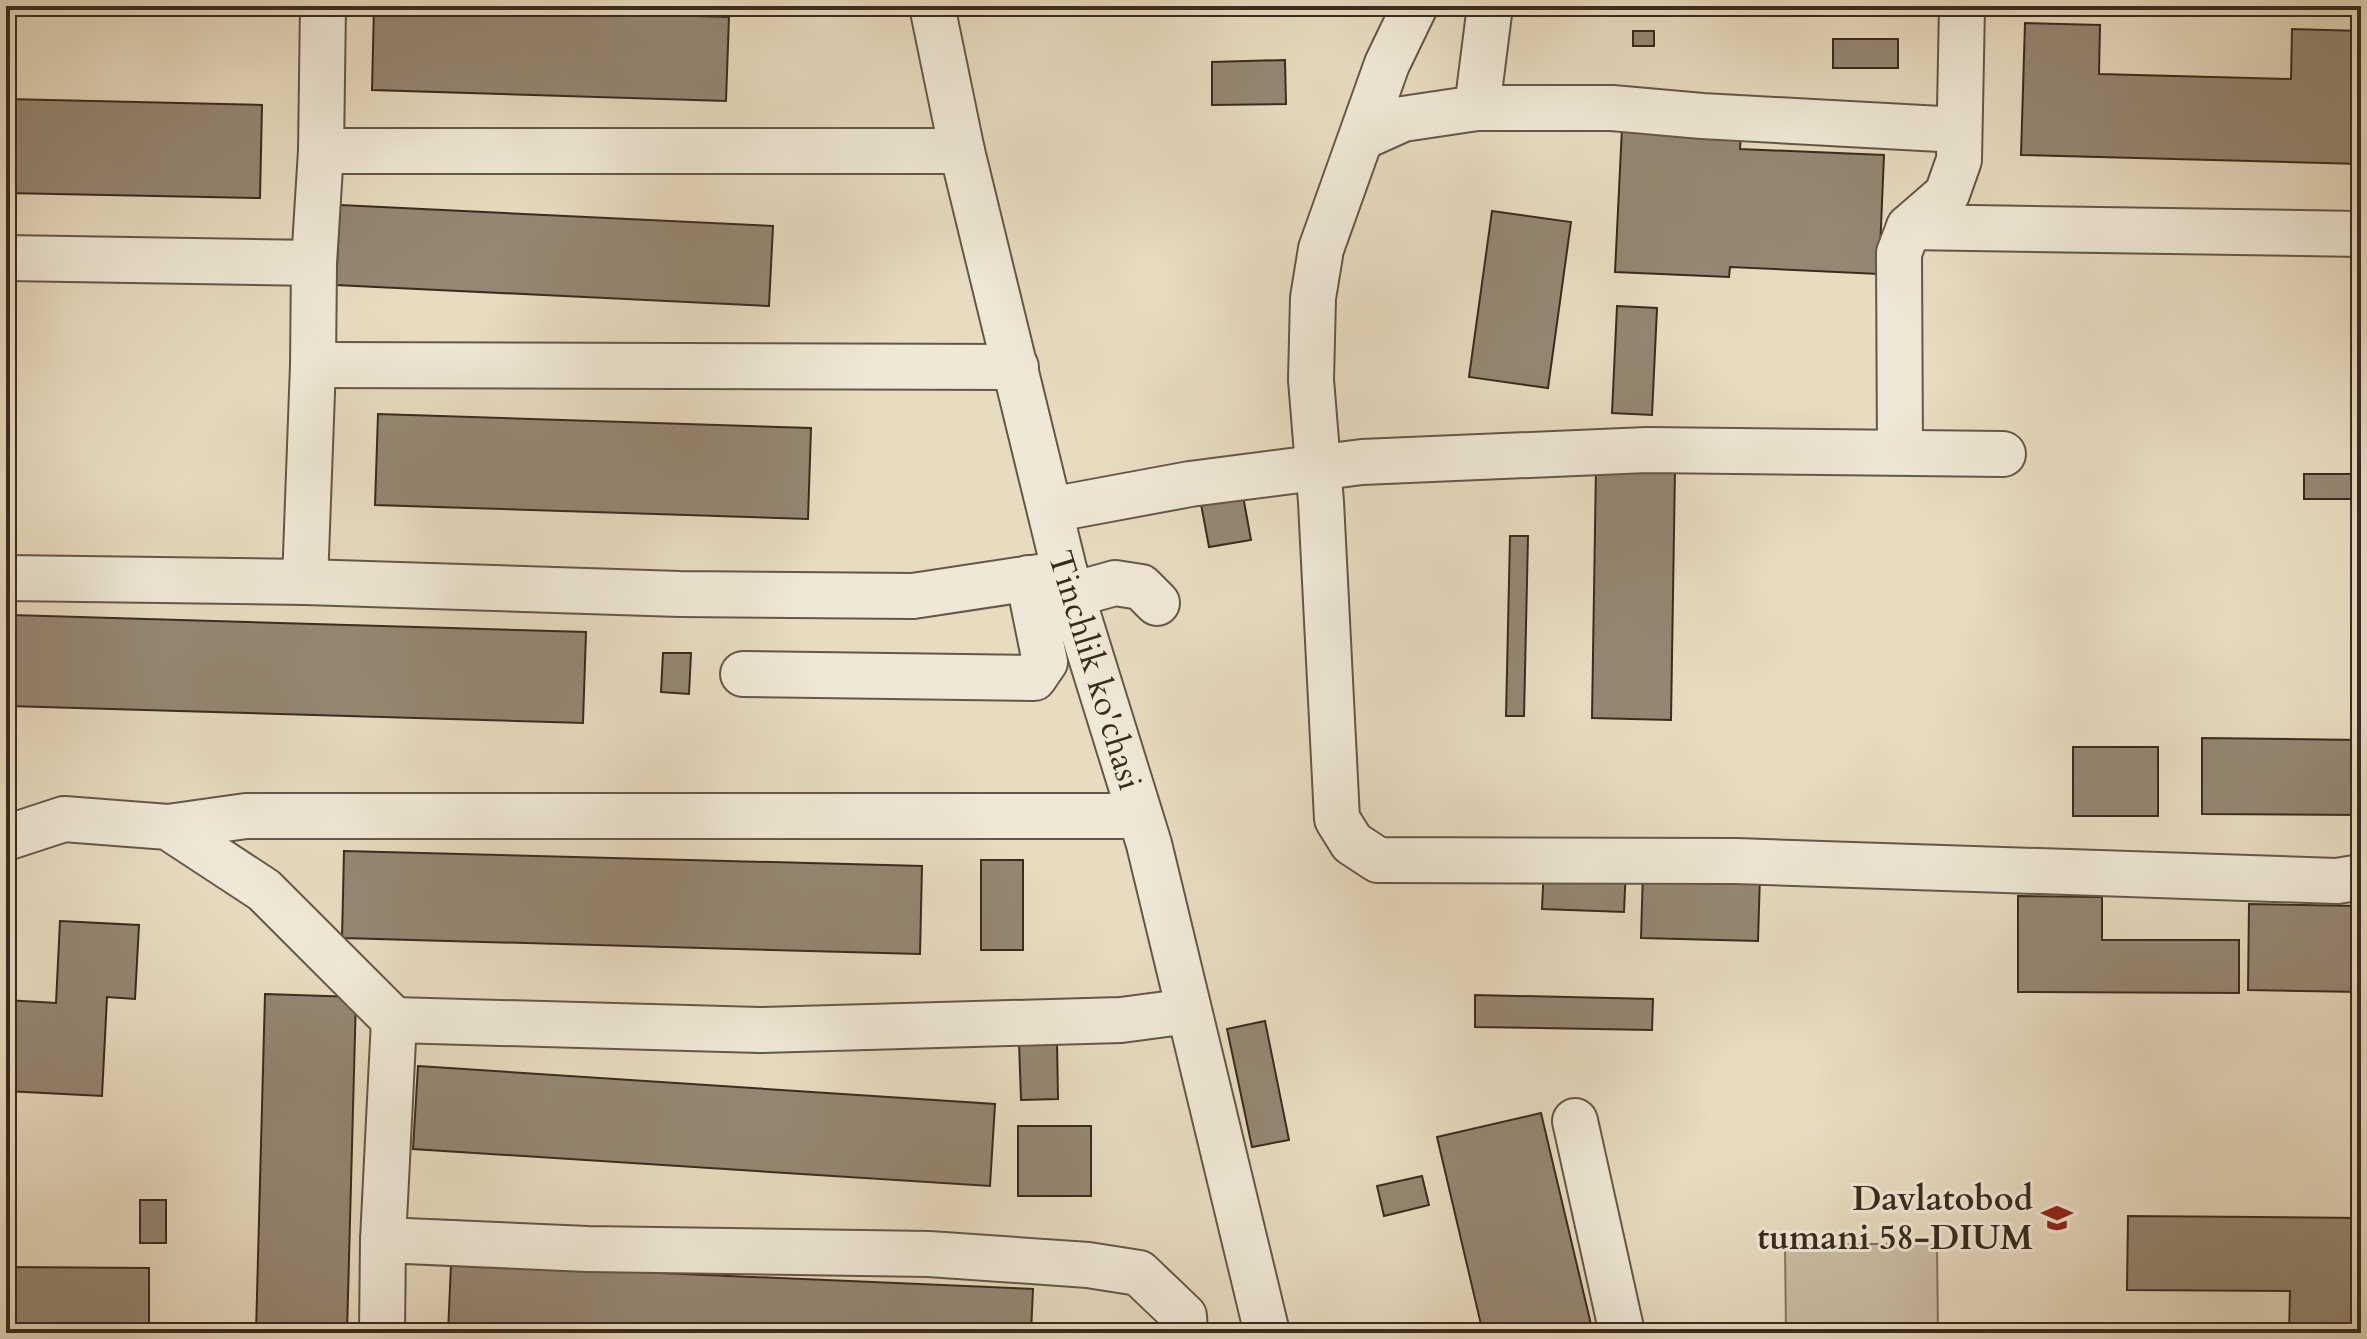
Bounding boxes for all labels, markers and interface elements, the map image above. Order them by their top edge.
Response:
street label: Tinchlik ko'chasi [1037,545,1153,795]
place label: Davlatobod tumani 58-DIUM [1757,1176,2034,1261]
school or university icon: Davlatobod tumani 58-DIUM [2040,1201,2074,1235]

